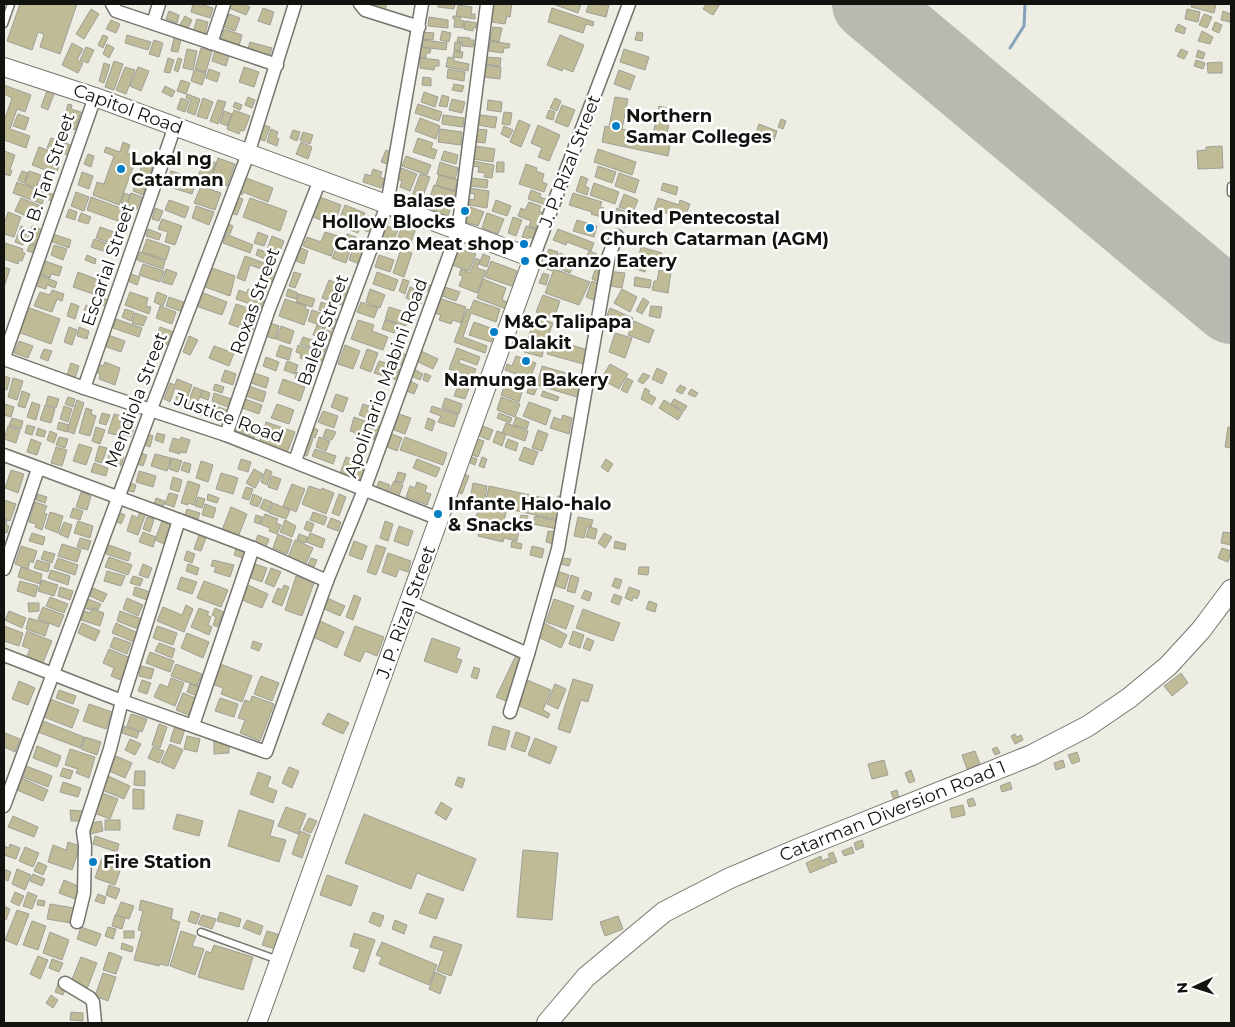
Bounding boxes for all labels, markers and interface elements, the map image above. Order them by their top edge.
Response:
street label: Capitol Road [70,79,186,139]
street label: J. P. Rizal Street [534,92,605,231]
place label: Northern Samar Colleges [626,105,772,148]
street label: G. B. Tan Street [14,110,80,246]
marker: Northern Samar Colleges [610,120,622,132]
place label: Lokal ng Catarman [131,148,224,191]
marker: Lokal ng Catarman [115,163,127,175]
place label: Balase Hollow Blocks [322,190,455,233]
street label: Escarial Street [77,201,139,329]
marker: Balase Hollow Blocks [459,205,471,217]
place label: United Pentecostal Church Catarman (AGM) [600,207,829,250]
marker: United Pentecostal Church Catarman (AGM) [584,222,596,234]
place label: Caranzo Meat shop [334,233,514,255]
marker: Caranzo Meat shop [518,238,530,250]
street label: Roxas Street [226,245,284,357]
place label: Caranzo Eatery [535,250,677,272]
marker: Caranzo Eatery [519,255,531,267]
street label: Balete Street [293,271,353,389]
street label: Apolinario Mabini Road [340,275,432,481]
place label: M&C Talipapa Dalakit [504,311,632,354]
marker: M&C Talipapa Dalakit [488,326,500,338]
street label: Mendiola Street [100,329,172,471]
marker: Namunga Bakery [520,355,532,367]
place label: Namunga Bakery [444,369,608,391]
street label: Justice Road [170,388,287,448]
place label: Infante Halo-halo & Snacks [448,493,612,536]
marker: Infante Halo-halo & Snacks [432,508,444,520]
street label: J. P. Rizal Street [371,542,440,682]
street label: Catarman Diversion Road 1 [776,756,1009,867]
place label: Fire Station [103,851,212,873]
marker: Fire Station [87,856,99,868]
north arrow [1170,962,1220,1012]
text: N [1173,982,1191,994]

